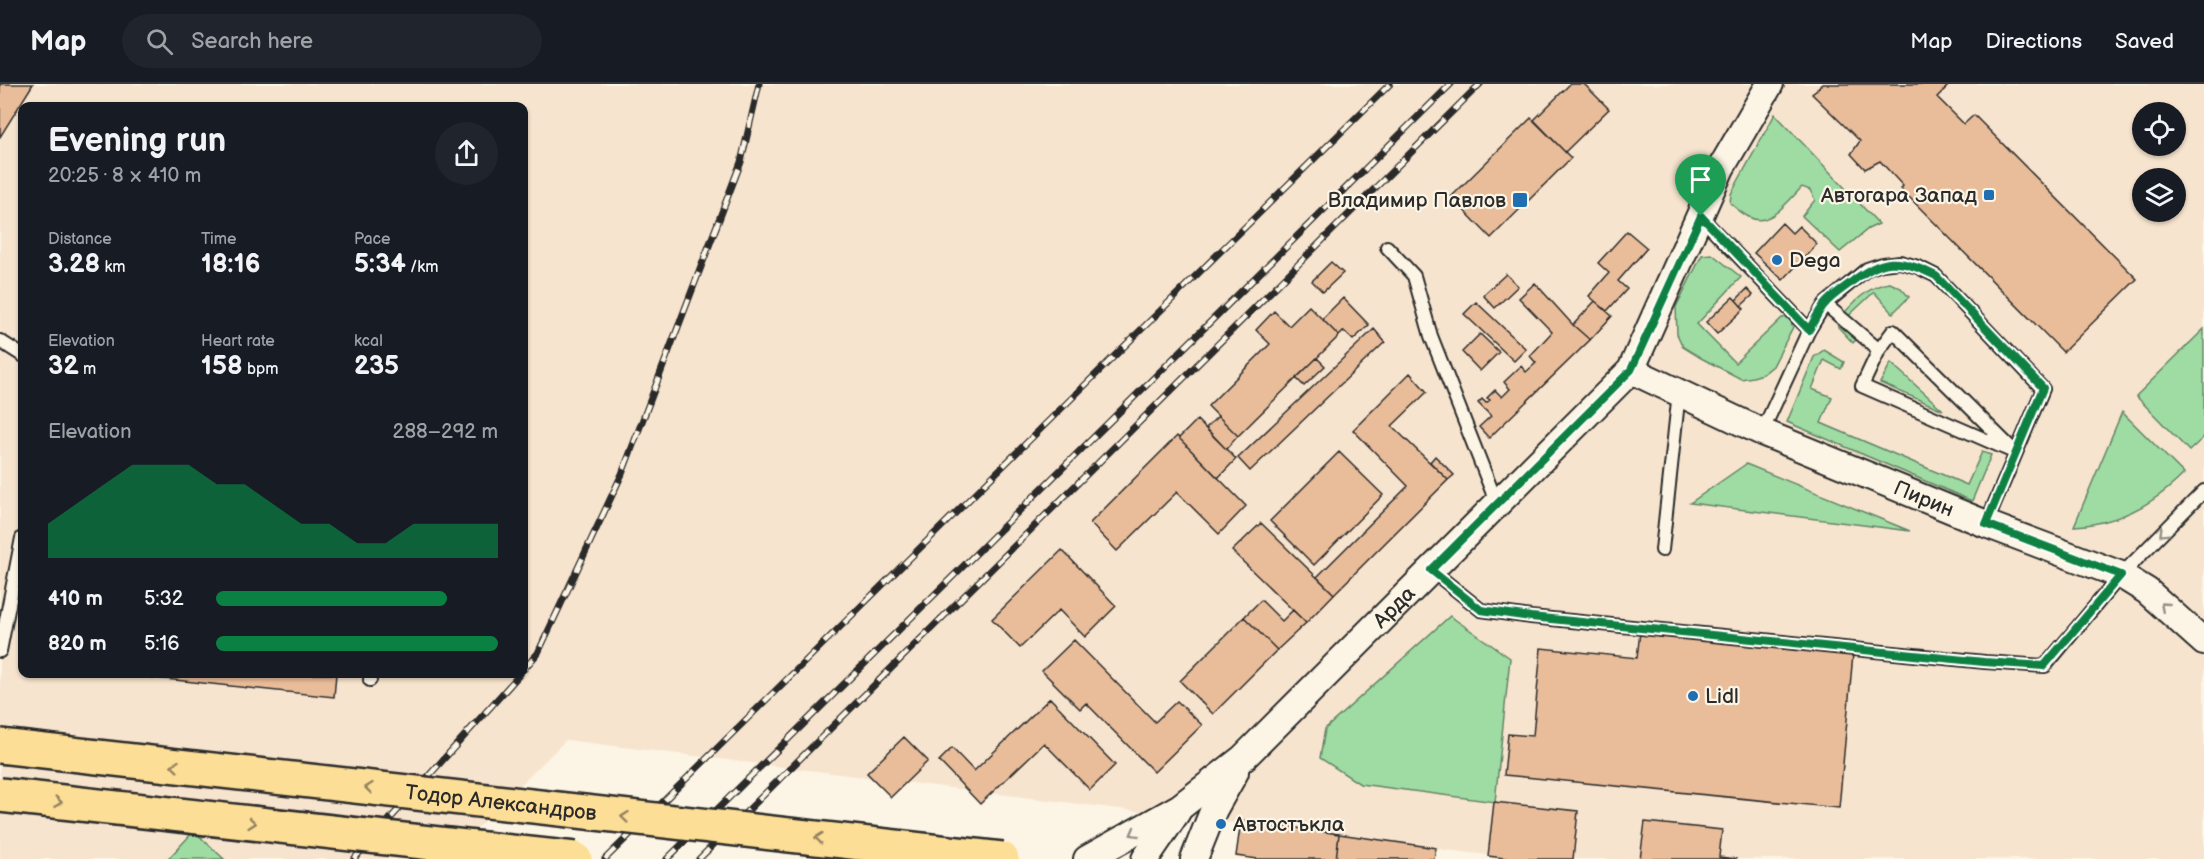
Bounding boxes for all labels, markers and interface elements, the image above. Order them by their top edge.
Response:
search box [122,14,542,68]
text: Map [30,25,86,58]
icon: search [143,25,176,58]
text: Search here [191,28,313,55]
text: Map [1910,29,1953,54]
text: Directions [1986,29,2082,54]
text: Saved [2115,29,2174,54]
map controls [2132,102,2186,222]
button: locate [2132,102,2186,156]
text: Evening run [48,121,226,161]
button: share [435,122,498,185]
pin [1675,154,1726,216]
icon: arrive [1684,163,1717,196]
text: 20:25 · 8 × 410 m [48,164,201,188]
button: layers [2132,168,2186,222]
place label: Автогара Запад [1820,183,1977,208]
place label: Владимир Павлов [1328,188,1506,213]
marker: Автогара Запад [1982,188,1996,202]
marker: Владимир Павлов [1511,191,1529,209]
text: Distance [48,230,112,249]
text: Time [201,230,236,249]
text: Pace [354,230,390,249]
place label: Dega [1789,248,1841,273]
text: 3.28 [48,249,100,280]
text: 18:16 [201,249,261,280]
text: 5:34 [354,249,406,280]
marker: Dega [1770,253,1784,267]
text: km [100,258,126,277]
text: /km [406,258,438,277]
text: Elevation [48,332,115,351]
text: Heart rate [201,332,275,351]
text: kcal [354,332,383,351]
text: 32 [48,351,79,382]
text: 158 [201,351,243,382]
text: 235 [354,351,399,382]
text: m [79,360,96,379]
text: bpm [243,360,278,379]
text: Elevation [48,420,131,444]
text: 288–292 m [393,420,498,444]
street label: Пирин [1890,475,1958,522]
one-way arrow [2159,525,2170,536]
street label: Арда [1367,580,1421,634]
text: 410 m [48,587,103,611]
text: 5:32 [144,587,184,611]
one-way arrow [2160,602,2171,613]
text: 820 m [48,632,107,656]
text: 5:16 [144,632,179,656]
place label: Lidl [1705,684,1739,709]
marker: Lidl [1686,689,1700,703]
one-way arrow [170,760,179,773]
street label: Тодор Александров [404,779,598,826]
one-way arrow [364,782,373,795]
one-way arrow [54,795,63,808]
one-way arrow [621,811,630,823]
place label: Автостъкла [1232,812,1345,837]
one-way arrow [247,816,257,829]
marker: Автостъкла [1214,817,1228,831]
one-way arrow [1130,826,1140,837]
one-way arrow [814,833,823,845]

